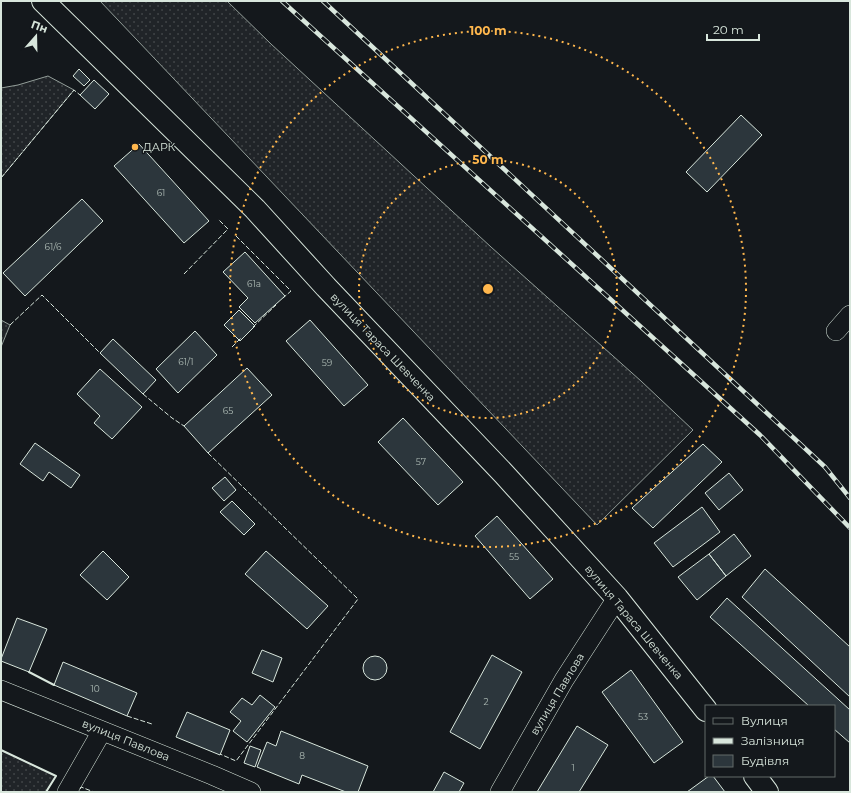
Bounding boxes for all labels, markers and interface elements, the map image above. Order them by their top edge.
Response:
north arrow [16,16,56,56]
scale bar [707,16,759,42]
text: Пн [29,17,50,36]
text: 20 m [713,22,744,37]
text: 100 m [470,23,506,38]
place label: ДАРК [143,140,176,154]
marker: ДАРК [130,142,140,152]
text: 50 m [472,152,504,167]
house number: 61 [157,187,165,198]
house number: 61/6 [44,241,62,252]
house number: 61а [247,278,261,289]
centre of rings [481,282,495,296]
street label: вулиця Тараса Шевченка [328,290,438,404]
house number: 61/1 [178,356,194,367]
house number: 59 [322,357,333,368]
house number: 65 [223,405,233,416]
house number: 57 [416,456,426,467]
house number: 55 [509,551,519,562]
street label: вулиця Тараса Шевченка [582,562,686,682]
street label: вулиця Павлова [527,650,587,738]
house number: 10 [90,683,100,694]
house number: 2 [483,696,489,707]
legend [705,705,835,777]
house number: 53 [638,711,648,722]
text: Вулиця [741,713,788,728]
street label: вулиця Павлова [80,716,172,764]
text: Залізниця [741,733,805,748]
house number: 8 [299,750,305,761]
text: Будівля [741,753,789,768]
house number: 1 [571,762,575,773]

